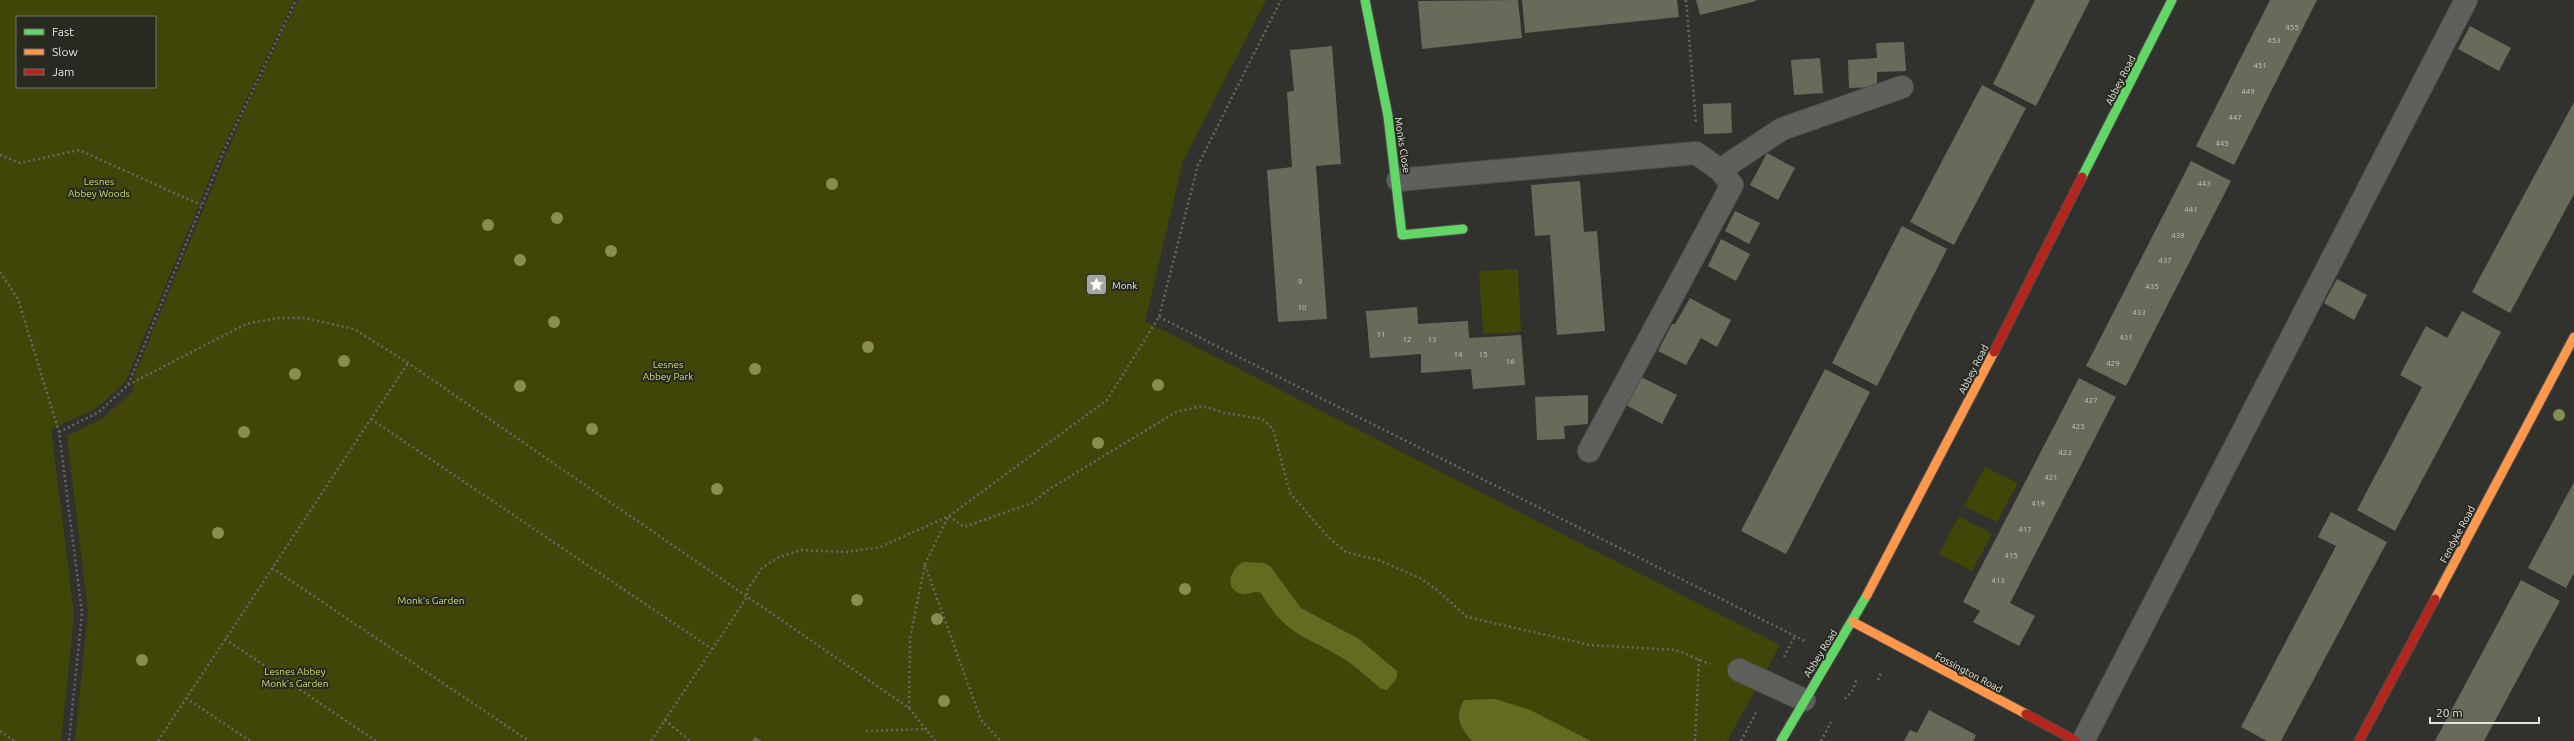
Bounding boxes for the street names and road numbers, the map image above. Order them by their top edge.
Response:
street label: Abbey Road [2103,54,2138,107]
street label: Monks Close [1393,116,1412,174]
street label: Abbey Road [1956,343,1991,396]
street label: Fendyke Road [2438,504,2477,565]
street label: Abbey Road [1801,627,1839,679]
street label: Fossington Road [1933,650,2004,695]

